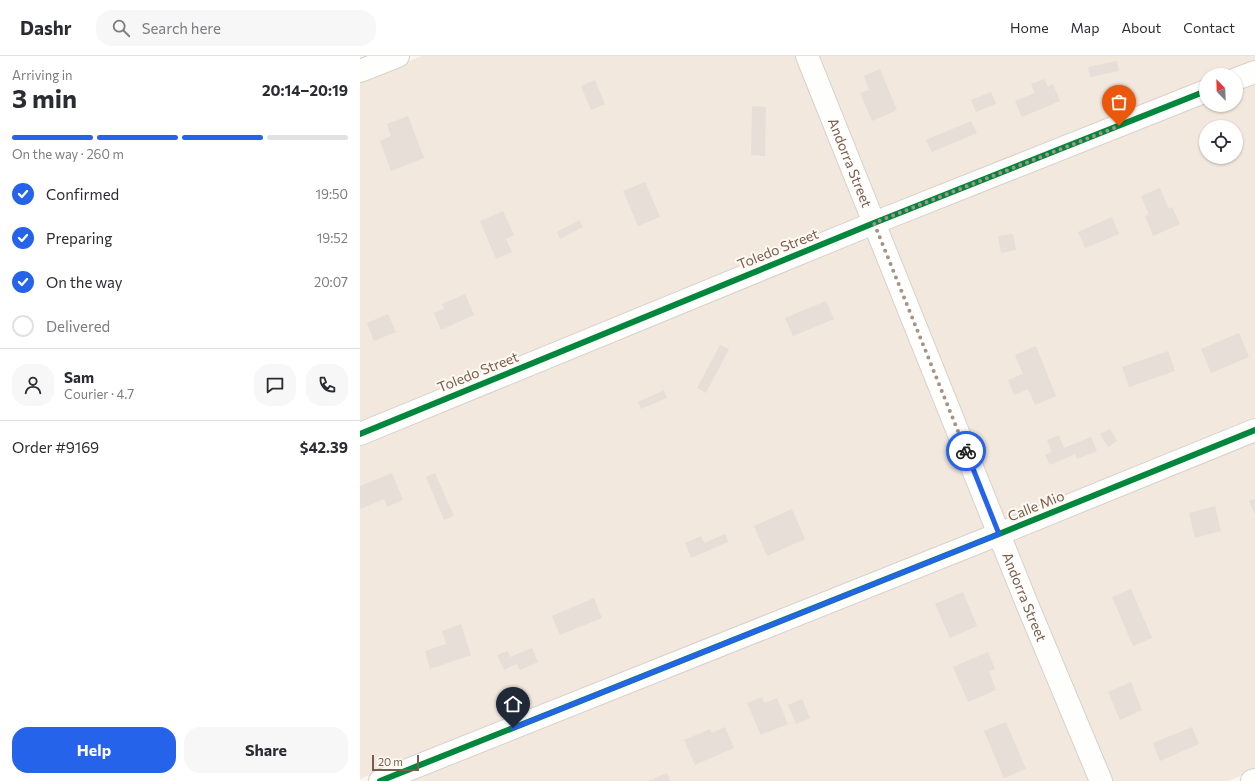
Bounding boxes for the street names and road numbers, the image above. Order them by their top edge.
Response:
street label: Andorra Street [825,115,876,210]
street label: Toledo Street [735,224,821,273]
street label: Toledo Street [435,347,521,396]
street label: Calle Mio [1005,487,1067,525]
street label: Andorra Street [999,550,1051,644]

